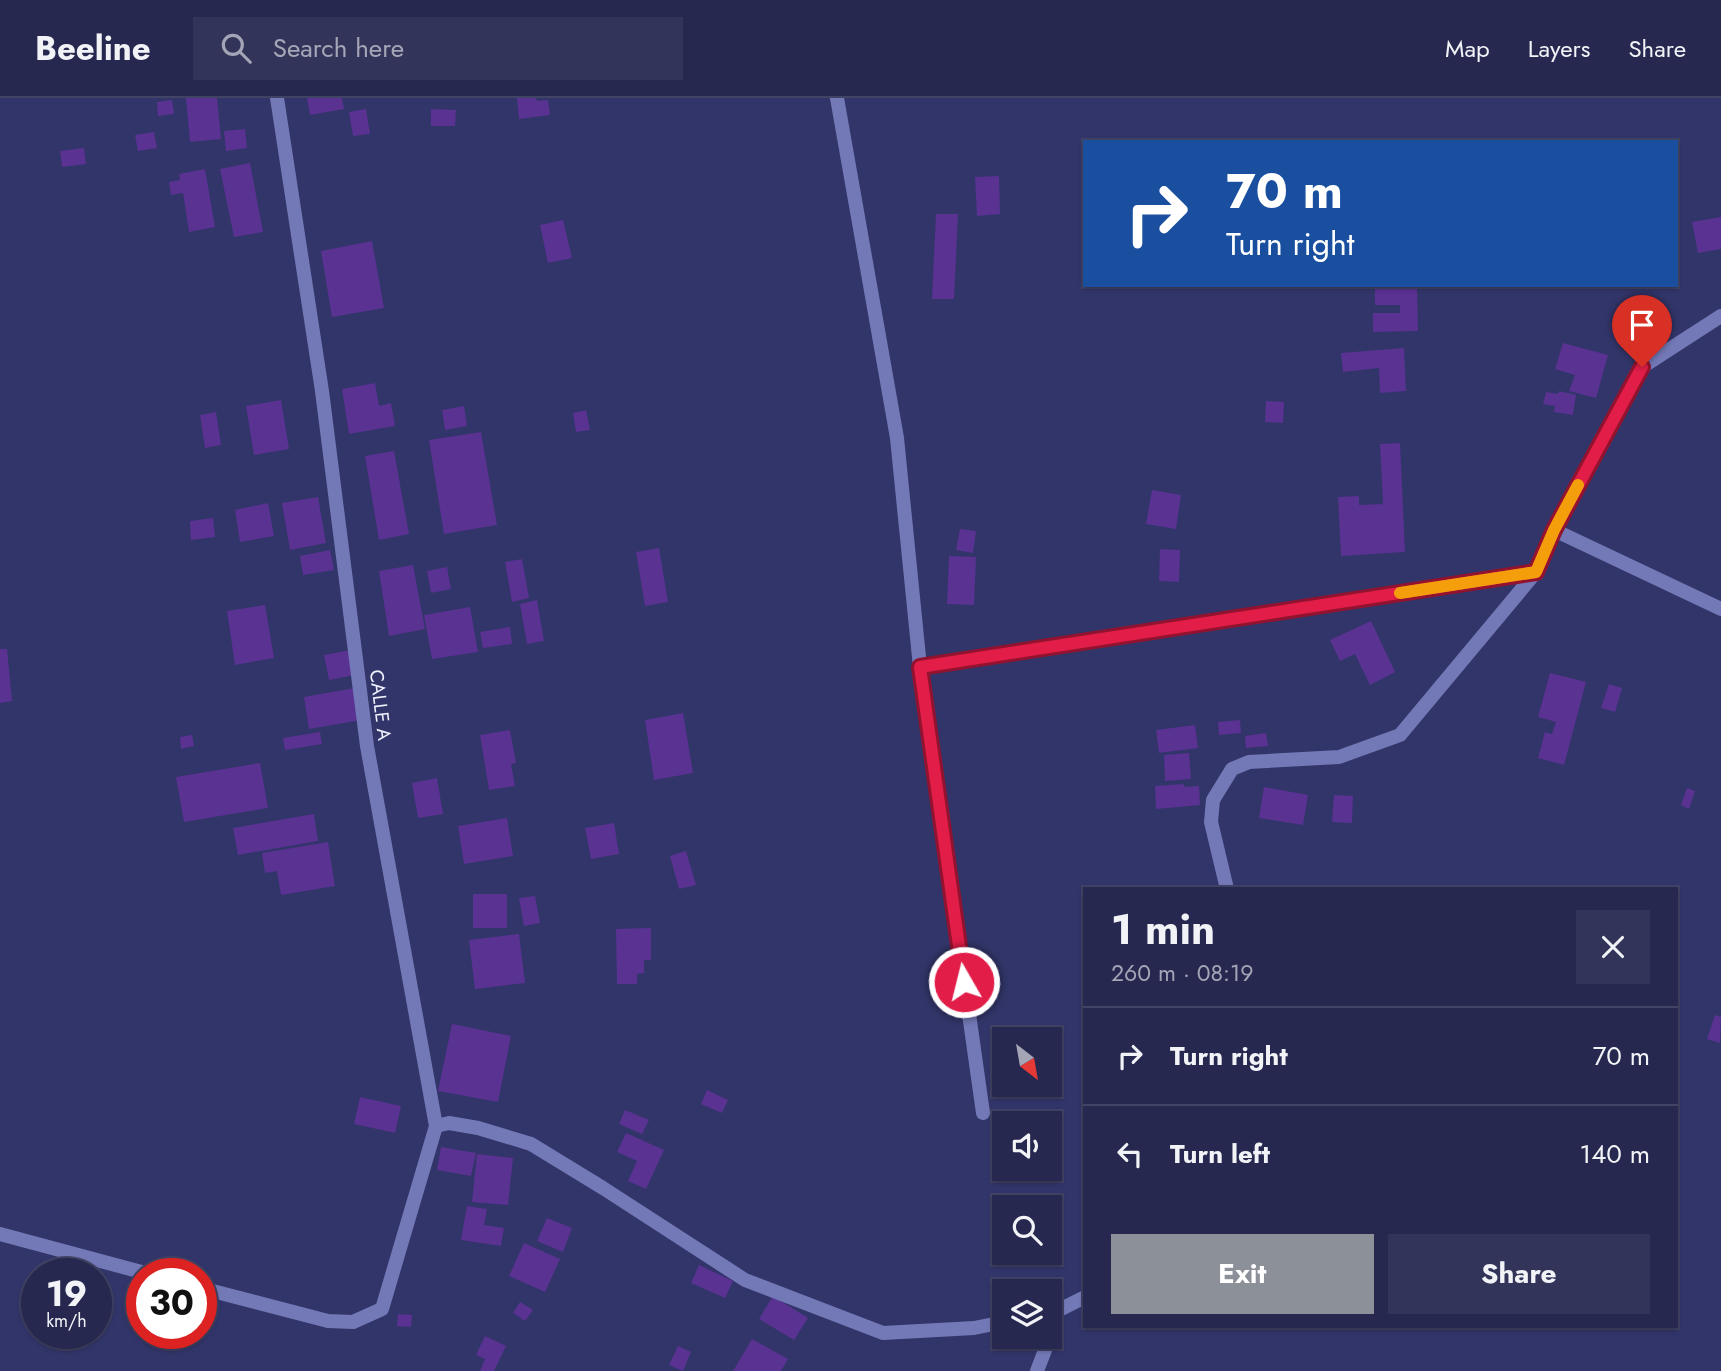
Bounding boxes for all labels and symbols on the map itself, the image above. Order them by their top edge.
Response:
pin [1612,295,1672,367]
street label: CALLE A [363,668,398,742]
position arrow [927,945,1001,1019]
north arrow [992,1027,1062,1097]
speed limit sign: 30 [126,1258,217,1349]

